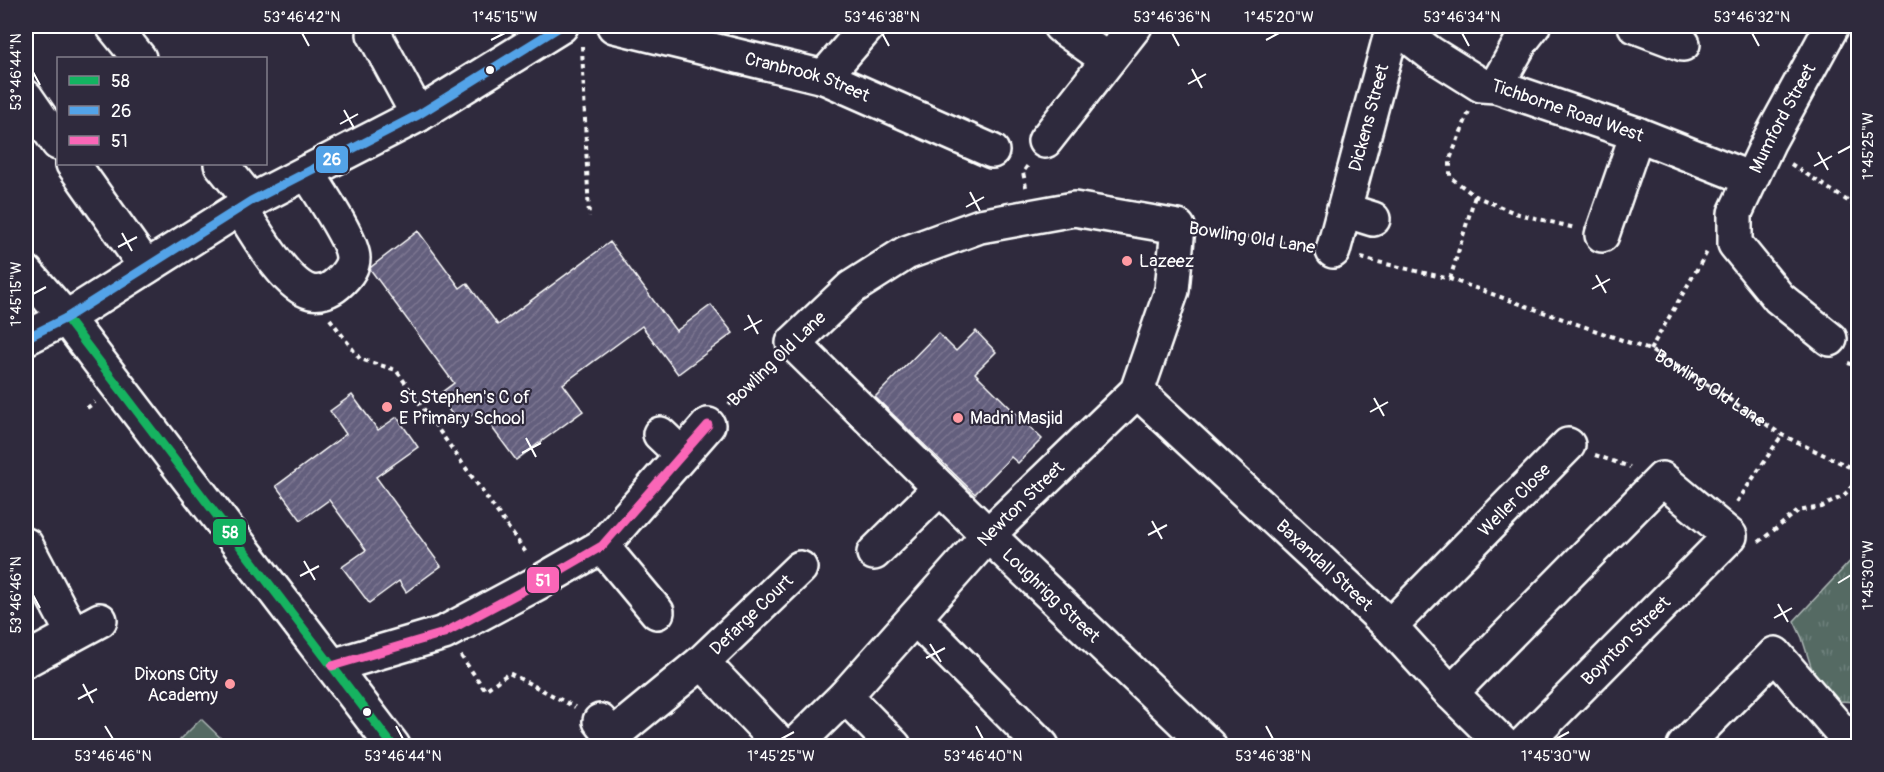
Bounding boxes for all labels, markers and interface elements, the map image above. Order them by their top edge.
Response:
text: 53°46'42"N [264,8,340,27]
text: 1°45'15"W [472,8,538,27]
text: 53°46'38"N [844,8,920,27]
text: 53°46'36"N [1134,8,1210,27]
text: 1°45'20"W [1244,8,1314,27]
text: 53°46'34"N [1424,8,1500,27]
text: 53°46'32"N [1714,8,1790,27]
text: 53°46'44"N [7,33,26,111]
street label: Cranbrook Street [742,47,874,108]
legend [57,57,267,165]
street label: Mumford Street [1744,59,1821,177]
street label: Dickens Street [1343,61,1394,174]
unlabelled marker [484,64,496,76]
text: 58 [111,70,130,93]
street label: Tichborne Road West [1488,74,1648,147]
text: 26 [111,100,132,123]
text: 1°45'25"W [1859,112,1878,180]
text: 51 [111,130,128,153]
line badge: 26 [315,145,349,174]
text: 26 [323,150,341,170]
street label: Bowling Old Lane [1187,217,1317,259]
place label: Lazeez [1139,250,1194,273]
marker: Lazeez [1120,254,1134,268]
text: 1°45'15"W [7,261,26,327]
street label: Bowling Old Lane [723,306,831,412]
street label: Bowling Old Lane [1650,344,1771,432]
place label: St Stephen's C of E Primary School [399,386,531,430]
marker: St Stephen's C of E Primary School [380,400,394,414]
place label: Madni Masjid [970,407,1063,430]
marker: Madni Masjid [951,411,965,425]
street label: Newton Street [972,456,1070,551]
street label: Weller Close [1473,458,1555,541]
street label: Baxandall Street [1271,515,1378,616]
line badge: 58 [212,518,247,546]
text: 58 [222,523,238,543]
text: 1°45'30"W [1859,540,1878,610]
street label: Loughrigg Street [997,543,1106,648]
text: 53°46'46"N [7,556,26,634]
line badge: 51 [526,566,560,594]
street label: Defarge Court [705,569,798,660]
text: 51 [536,571,550,591]
street label: Boynton Street [1576,591,1676,691]
place label: Dixons City Academy [134,663,218,707]
marker: Dixons City Academy [223,677,237,691]
unlabelled marker [361,706,373,718]
text: 53°46'46"N [74,747,152,766]
text: 53°46'44"N [364,747,442,766]
text: 1°45'25"W [747,747,815,766]
text: 53°46'40"N [944,747,1022,766]
text: 53°46'38"N [1235,747,1311,766]
text: 1°45'30"W [1521,747,1591,766]

